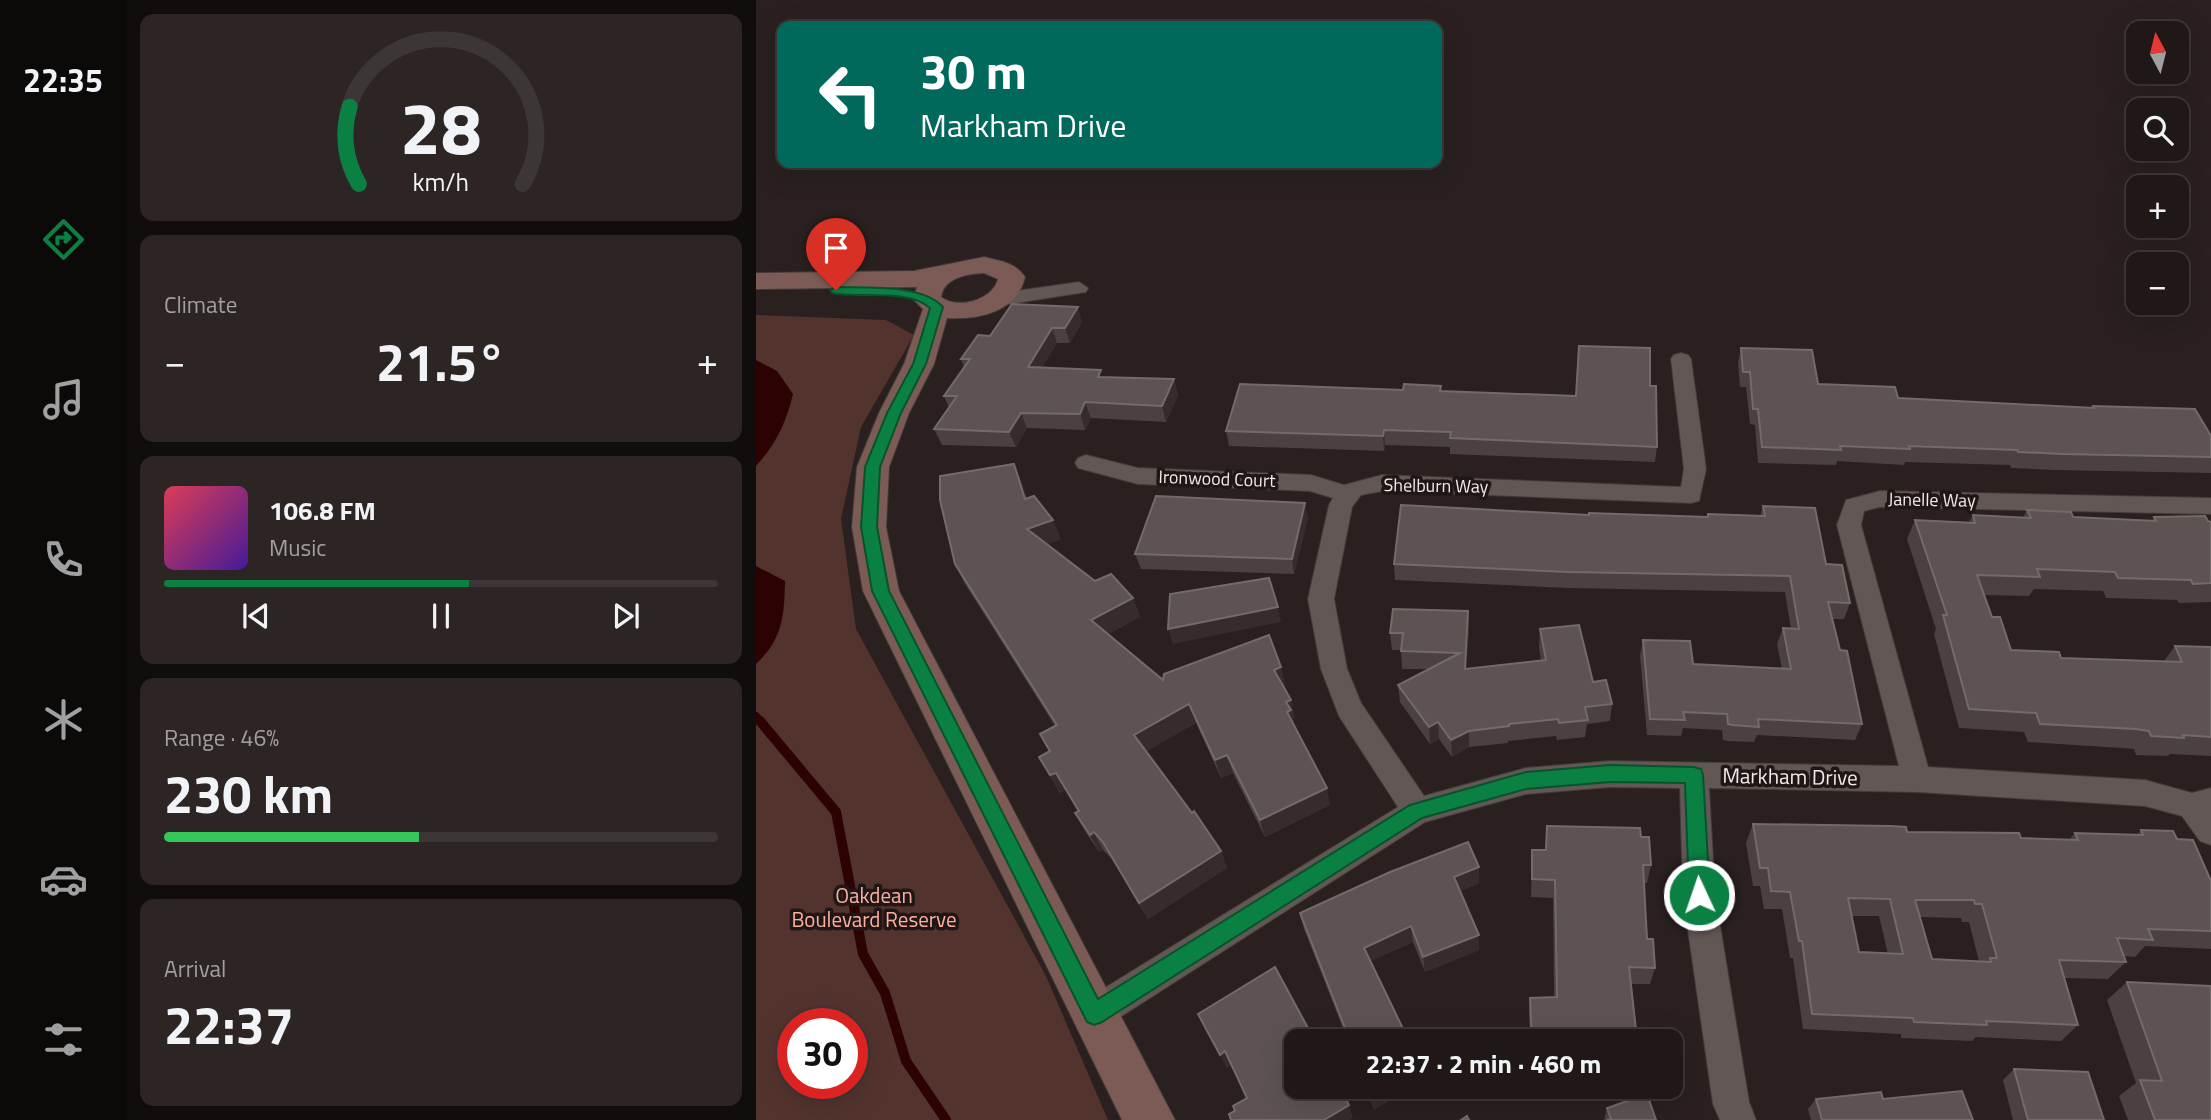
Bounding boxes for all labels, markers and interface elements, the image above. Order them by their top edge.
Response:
north arrow [2126,21,2189,84]
map controls [2126,21,2189,315]
text: 30 m [920,33,1027,108]
icon: left [805,49,896,140]
text: 22:35 [23,56,103,104]
text: 28 [400,72,482,182]
button: search [2126,98,2189,161]
text: Markham Drive [920,101,1126,149]
text: km/h [413,162,469,200]
button: + [2126,175,2189,238]
icon: directions [39,215,88,264]
pin [806,218,866,290]
icon: arrive [817,229,855,267]
button: − [2126,252,2189,315]
text: Climate [164,287,237,322]
text: 21.5° [376,322,506,401]
text: − [164,332,185,390]
text: + [697,332,718,390]
icon: music [39,375,88,424]
street label: Ironwood Court [1158,463,1277,494]
street label: Shelburn Way [1383,471,1489,500]
street label: Janelle Way [1888,485,1976,514]
text: 106.8 FM [269,491,376,530]
text: Music [269,530,326,565]
icon: phone [39,535,88,584]
icon: previous [237,597,275,635]
icon: pause [422,597,460,635]
icon: next [607,597,645,635]
icon: climate [39,695,88,744]
text: Range · 46% [164,720,279,755]
text: 230 km [164,754,333,833]
street label: Markham Drive [1722,759,1858,793]
icon: car [39,855,88,904]
position arrow [1662,858,1736,932]
park label: Oakdean Boulevard Reserve [791,879,957,935]
text: Arrival [164,951,226,986]
text: 22:37 [164,985,294,1064]
speed limit sign: 30 [777,1008,868,1099]
icon: filters [39,1015,88,1064]
text: 22:37 · 2 min · 460 m [1366,1044,1601,1083]

